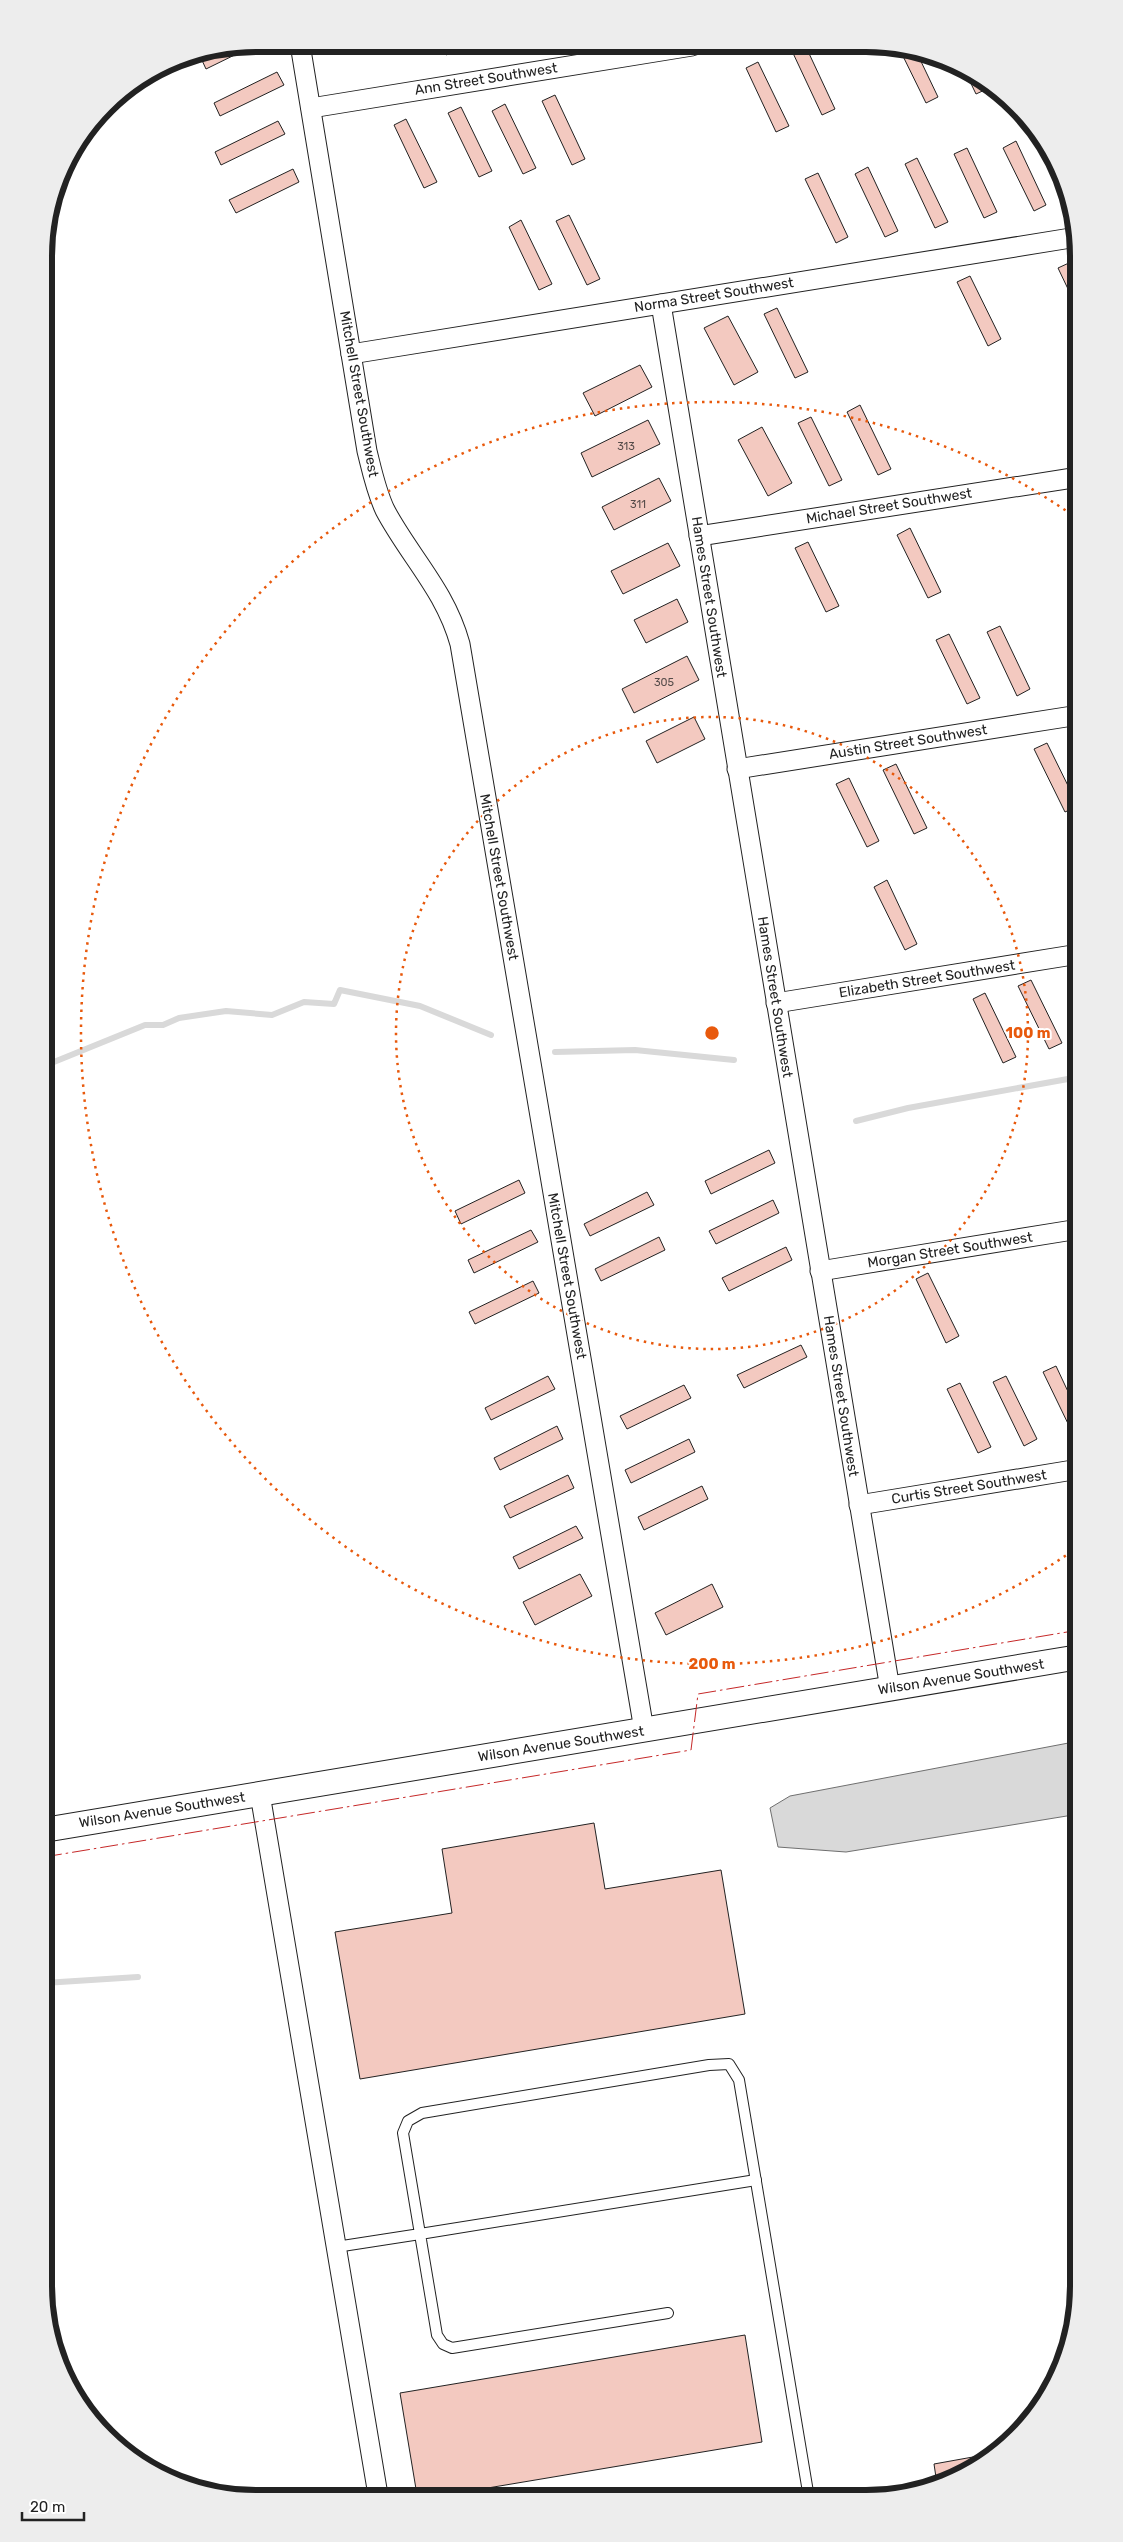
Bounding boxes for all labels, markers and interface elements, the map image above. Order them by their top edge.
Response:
street label: Ann Street Southwest [413,59,559,99]
street label: Norma Street Southwest [633,274,795,316]
street label: Mitchell Street Southwest [336,309,382,479]
house number: 313 [617,440,635,453]
street label: Michael Street Southwest [805,484,974,528]
house number: 311 [630,498,646,511]
street label: Hames Street Southwest [688,515,730,679]
house number: 305 [654,676,675,689]
street label: Austin Street Southwest [828,721,989,763]
street label: Mitchell Street Southwest [476,792,522,962]
street label: Hames Street Southwest [754,915,796,1079]
street label: Elizabeth Street Southwest [838,957,1017,1001]
centre of rings [703,1024,721,1042]
text: 100 m [1006,1024,1050,1042]
street label: Mitchell Street Southwest [544,1191,590,1361]
street label: Morgan Street Southwest [866,1228,1034,1271]
street label: Hames Street Southwest [820,1314,862,1478]
street label: Curtis Street Southwest [890,1466,1048,1508]
text: 200 m [688,1655,736,1673]
street label: Wilson Avenue Southwest [877,1655,1046,1699]
street label: Wilson Avenue Southwest [477,1722,646,1766]
street label: Wilson Avenue Southwest [78,1788,247,1832]
scale bar [22,2490,85,2522]
text: 20 m [30,2498,65,2516]

